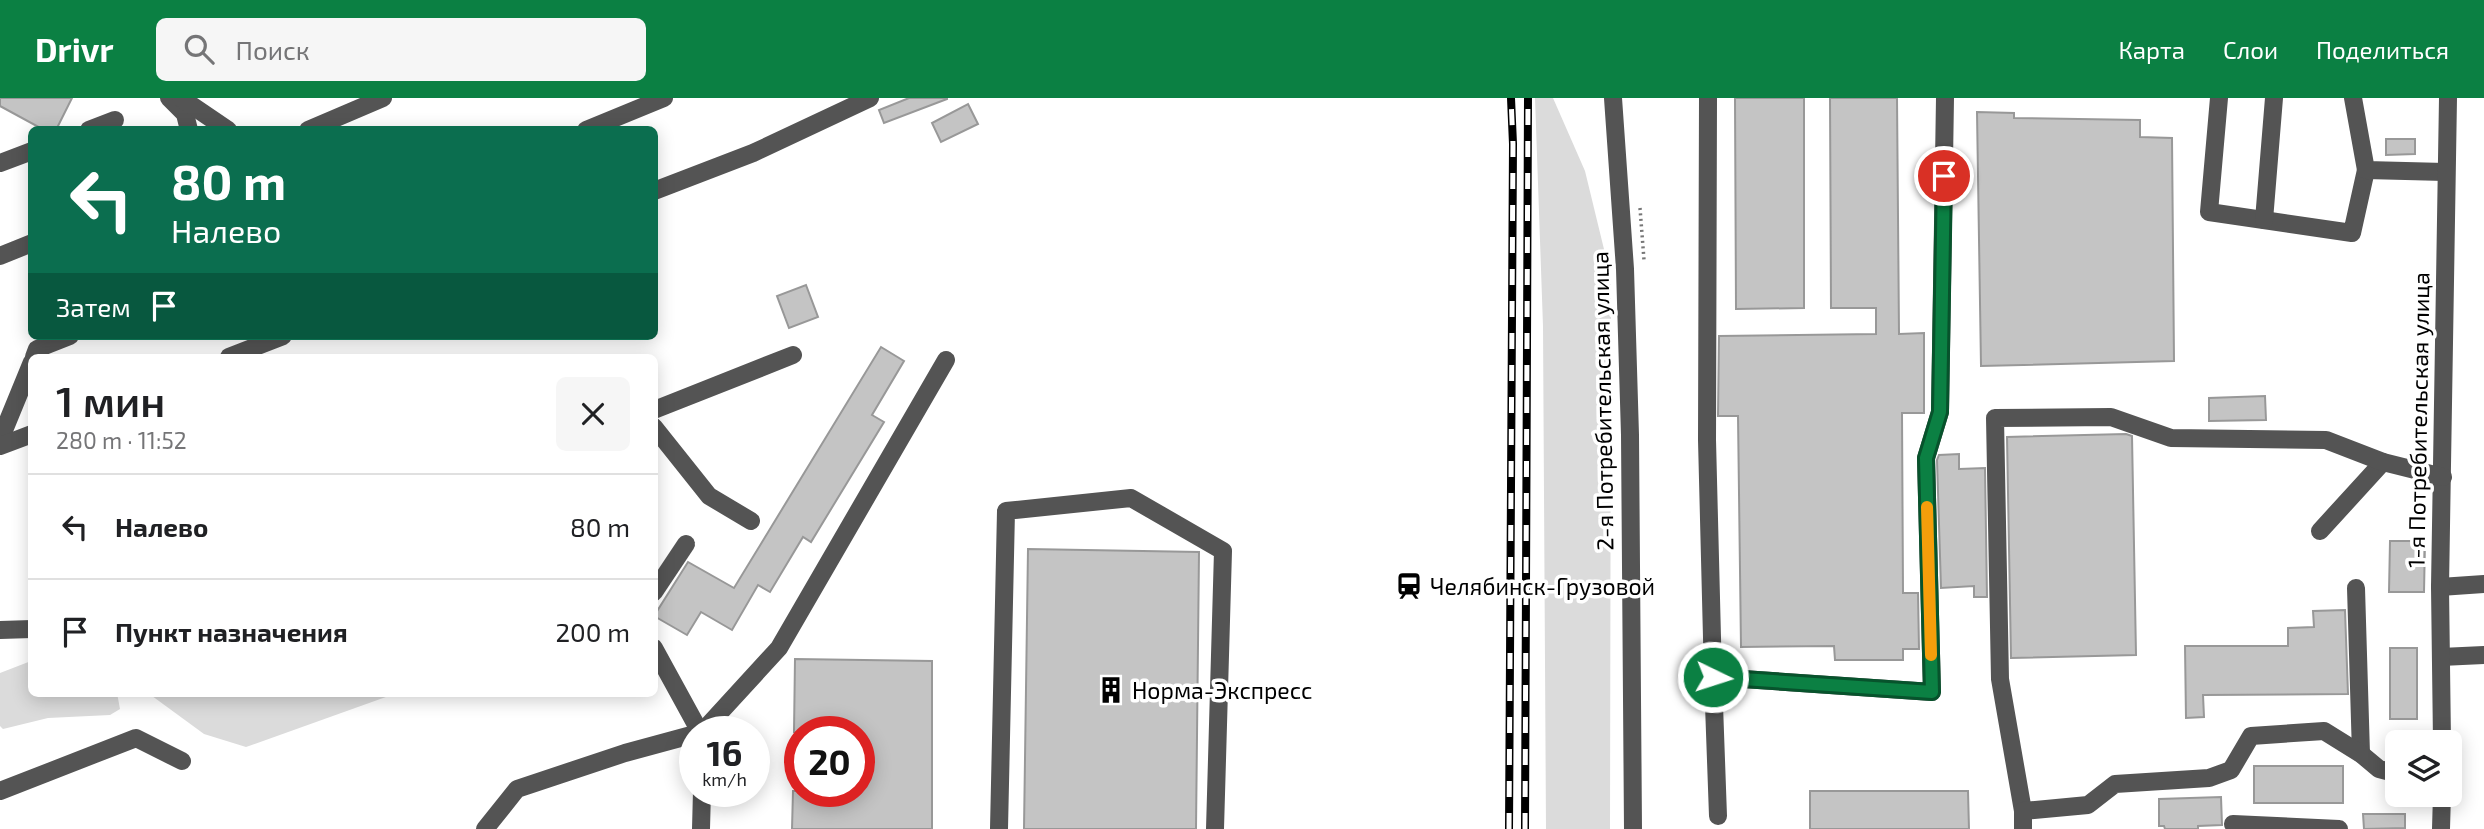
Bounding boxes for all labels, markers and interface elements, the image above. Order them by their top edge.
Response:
search box [156,18,646,81]
text: Drivr [35,29,114,69]
icon: search [180,30,218,68]
text: Поиск [236,34,310,65]
text: Карта [2118,35,2185,64]
text: Слои [2223,35,2278,64]
text: Поделиться [2316,35,2449,64]
pin [1914,146,1974,206]
text: 80 m [171,151,286,210]
icon: left [56,154,147,245]
icon: arrive [1925,157,1963,195]
text: Налево [171,211,281,249]
street label: 2-я Потребительская улица [1585,251,1620,551]
street label: 1-я Потребительская улица [2401,272,2436,568]
icon: arrive [145,287,183,325]
text: Затем [56,291,131,322]
text: 1 мин [56,375,165,425]
button: close [556,377,630,451]
text: 280 m · 11:52 [56,426,187,454]
icon: left [56,508,94,546]
text: Налево [115,511,208,542]
text: 80 m [570,511,630,542]
station icon: Челябинск-Грузовой [1394,571,1424,601]
place label: Челябинск-Грузовой [1430,572,1655,601]
icon: arrive [56,613,94,651]
text: Пункт назначения [115,616,348,647]
text: 200 m [555,616,630,647]
position arrow [1676,640,1750,714]
building icon: Норма-Экспресс [1096,675,1126,705]
place label: Норма-Экспресс [1132,676,1312,704]
speed limit sign: 20 [784,716,875,807]
map controls [2385,730,2462,807]
button: layers [2385,730,2462,807]
text: 16 [707,731,742,773]
text: km/h [702,768,747,790]

